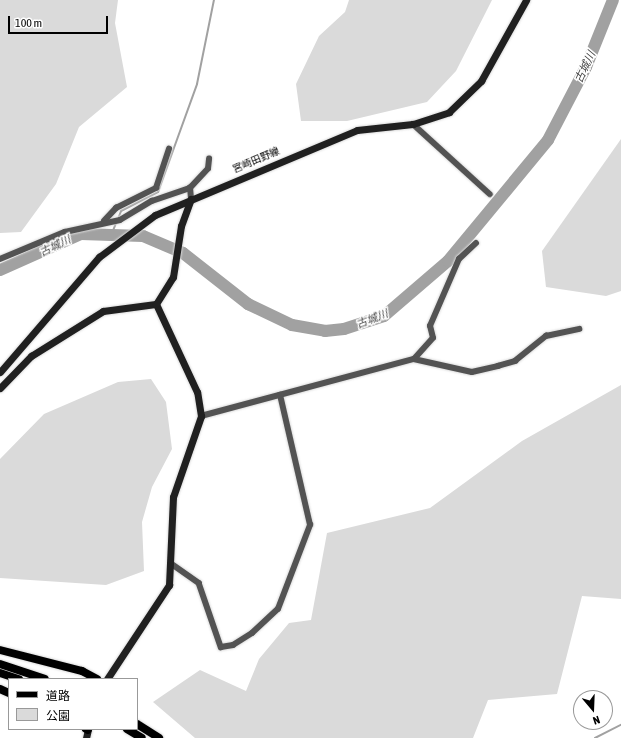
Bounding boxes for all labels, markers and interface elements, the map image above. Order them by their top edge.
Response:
scale bar [10,8,110,34]
text: 100 m [15,16,42,30]
water label: 古城川 [572,49,598,85]
street label: 宮崎田野線 [231,145,281,175]
water label: 古城川 [37,233,73,259]
water label: 古城川 [354,307,390,331]
legend [8,678,138,730]
text: 道路 [46,689,70,703]
north arrow [573,690,613,730]
text: 公園 [46,709,70,723]
text: N [592,714,602,727]

